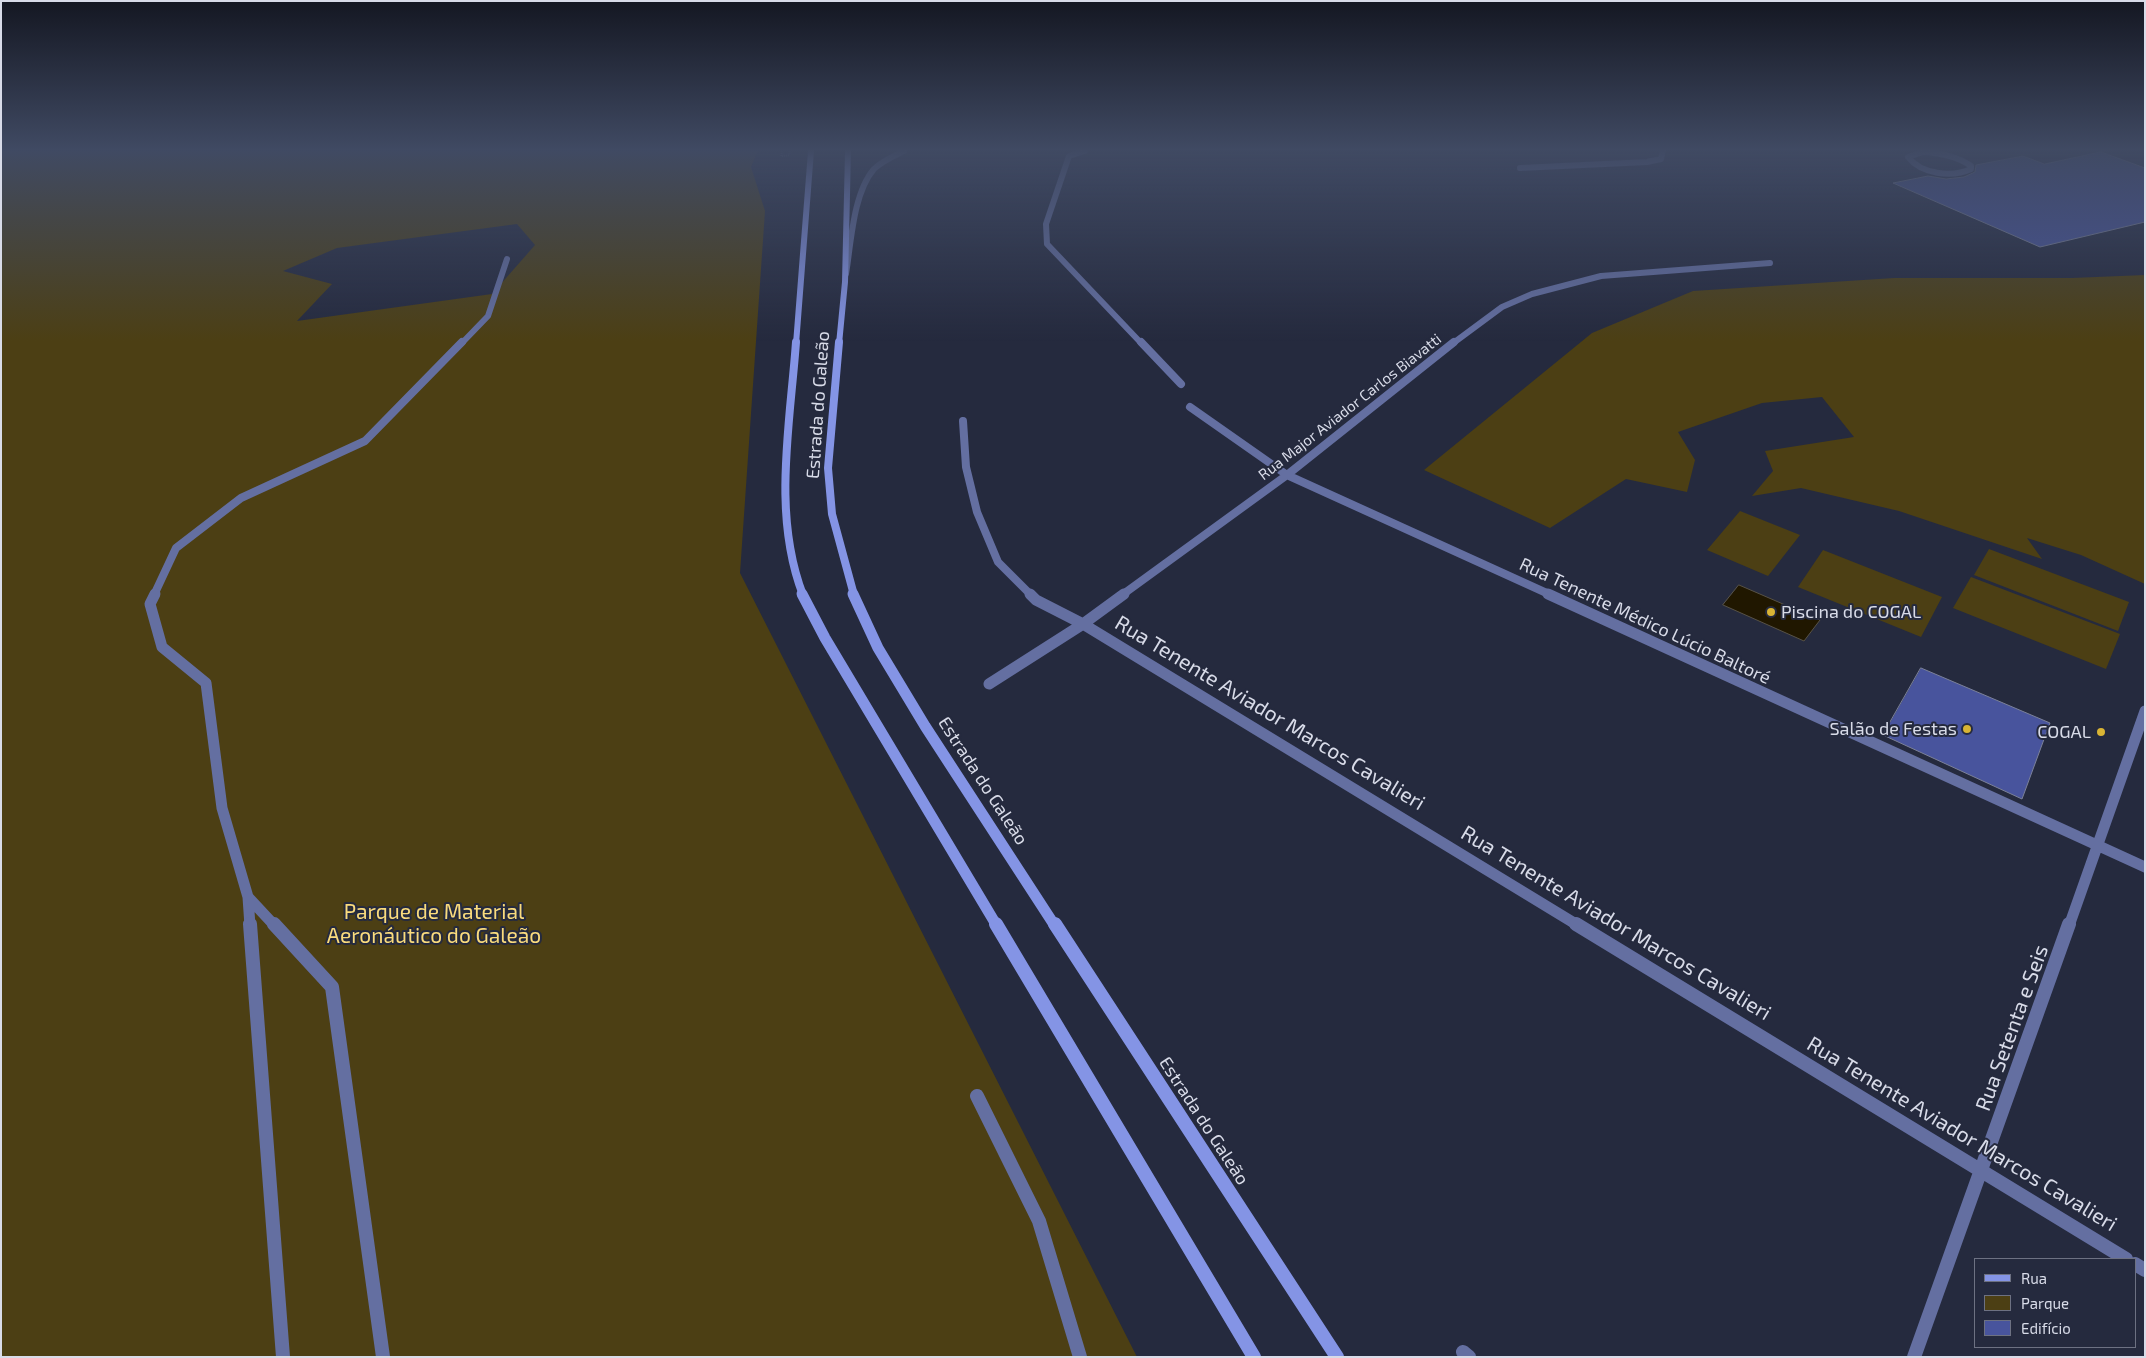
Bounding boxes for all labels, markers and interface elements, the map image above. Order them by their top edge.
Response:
street label: Estrada do Galeão [802,330,834,480]
street label: Rua Major Aviador Carlos Biavatti [1255,330,1445,484]
street label: Rua Tenente Médico Lúcio Baltoré [1516,553,1774,689]
place label: Piscina do COGAL [1781,601,1921,623]
marker: Piscina do COGAL [1765,606,1777,618]
street label: Rua Tenente Aviador Marcos Cavalieri [1110,610,1430,816]
street label: Estrada do Galeão [934,713,1032,849]
place label: Salão de Festas [1829,718,1957,740]
place label: COGAL [2037,721,2091,743]
marker: Salão de Festas [1961,723,1973,735]
marker: COGAL [2095,726,2107,738]
street label: Rua Tenente Aviador Marcos Cavalieri [1456,820,1776,1026]
park label: Parque de Material Aeronáutico do Galeão [327,899,541,949]
street label: Rua Setenta e Seis [1970,942,2054,1114]
street label: Rua Tenente Aviador Marcos Cavalieri [1802,1031,2122,1237]
street label: Estrada do Galeão [1155,1053,1253,1189]
legend [1974,1258,2136,1348]
text: Rua [2021,1269,2047,1287]
text: Parque [2021,1294,2069,1312]
text: Edifício [2021,1319,2071,1337]

